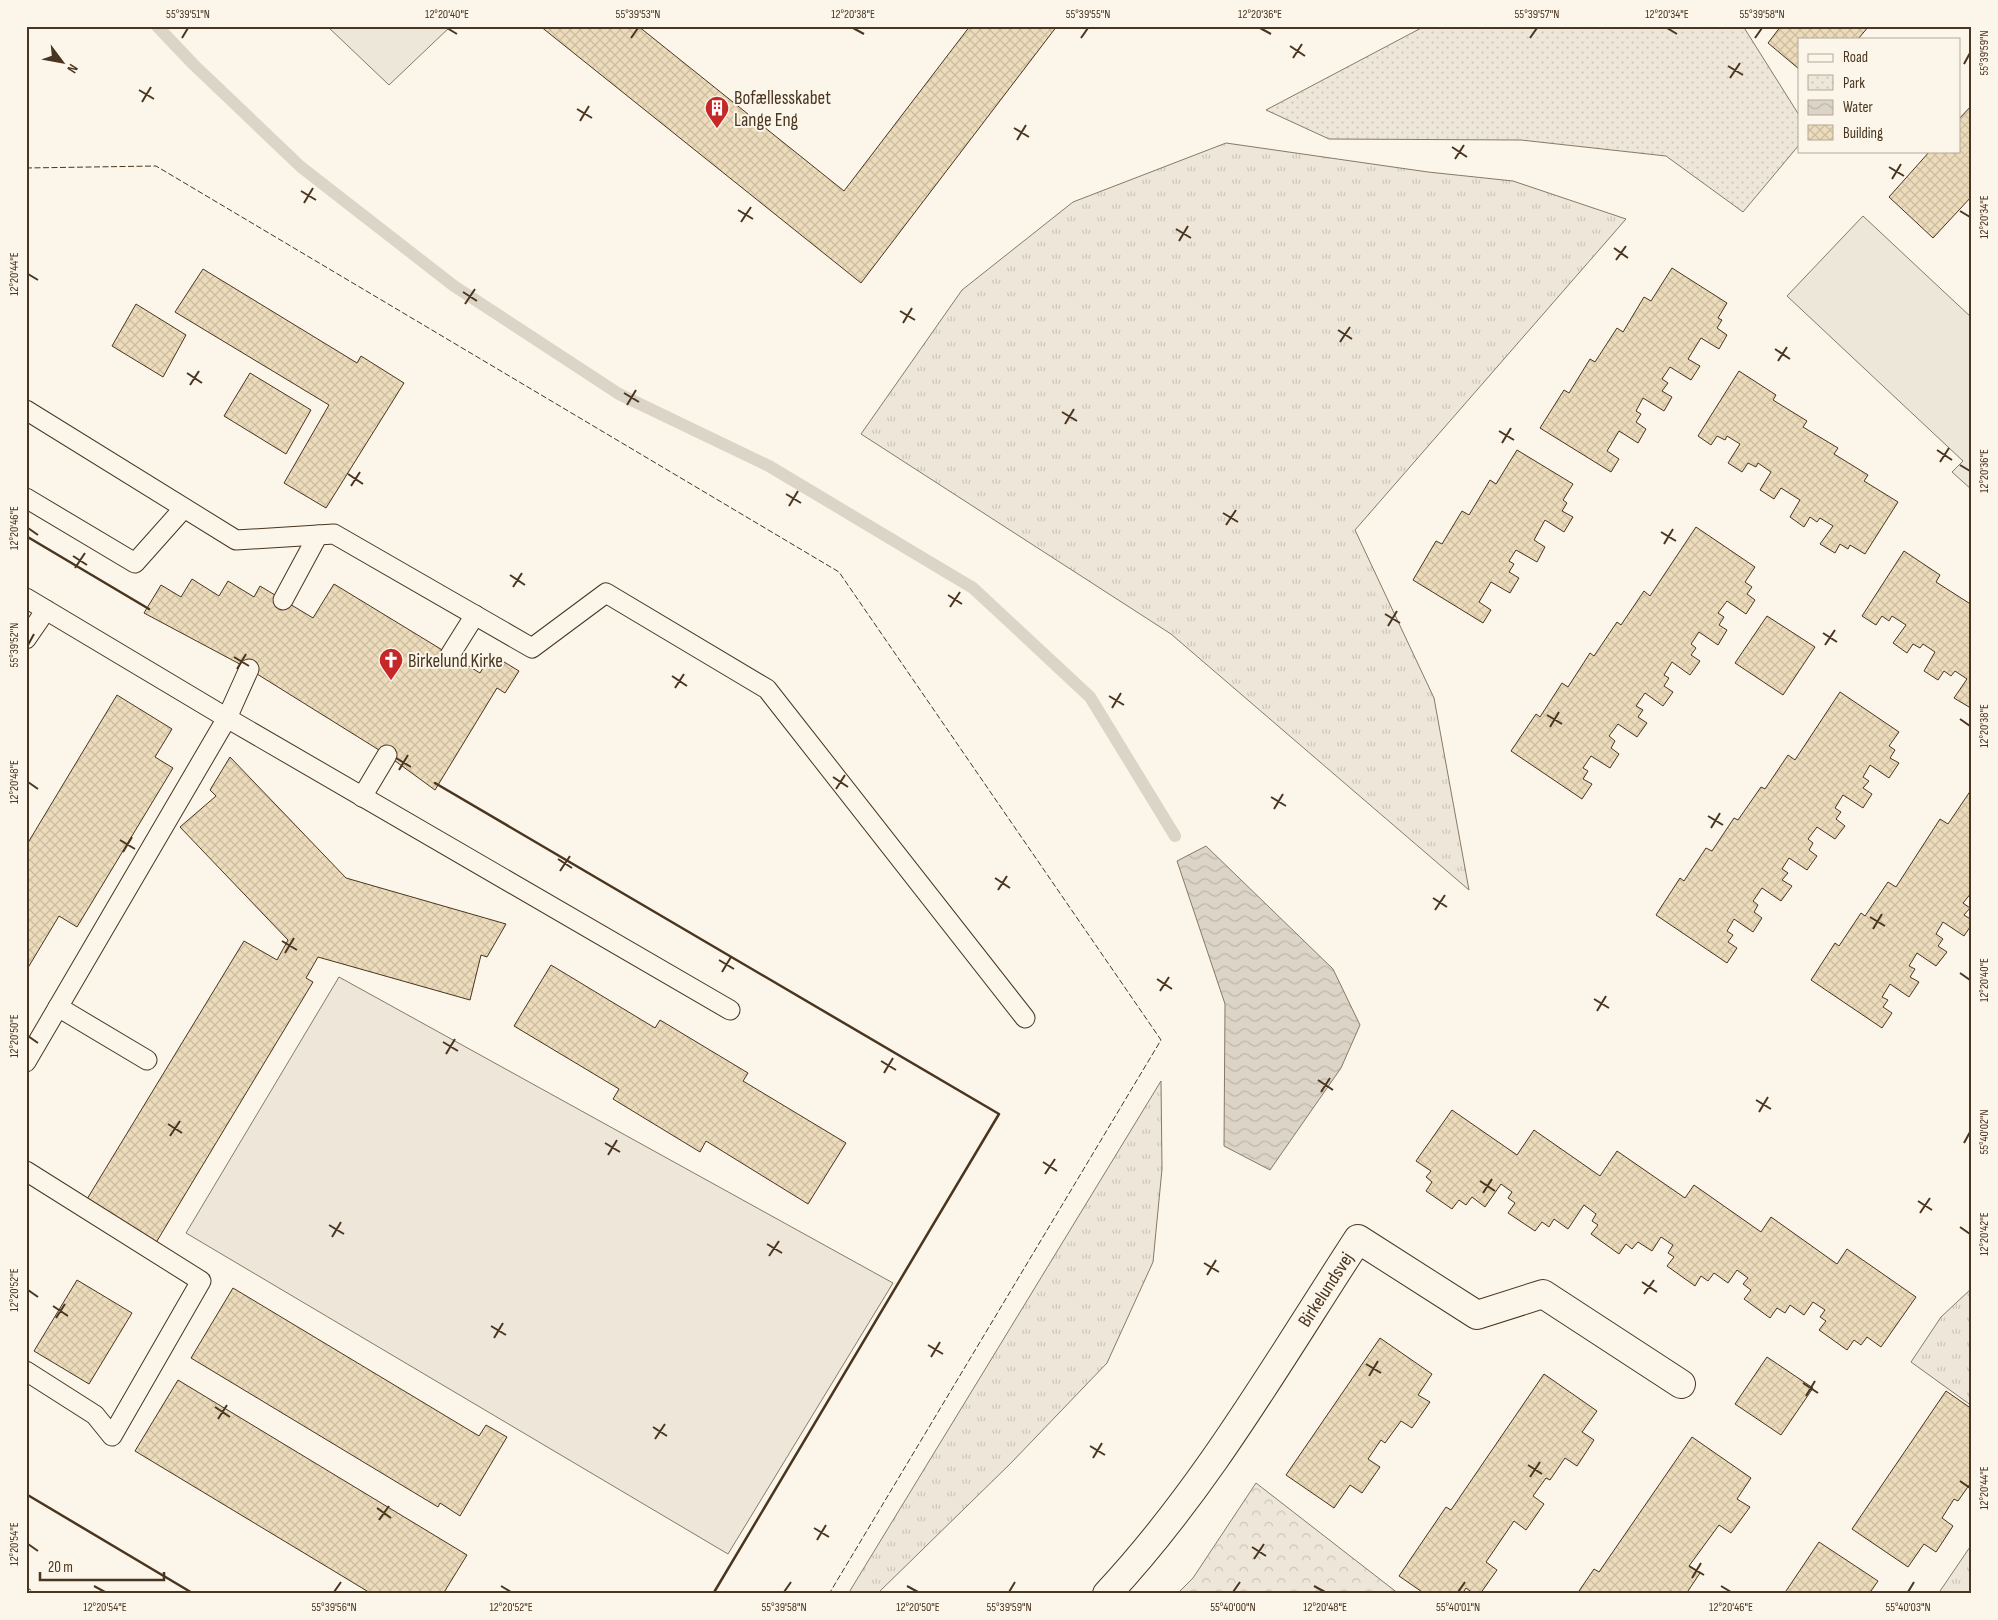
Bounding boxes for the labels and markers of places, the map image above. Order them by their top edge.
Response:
place label: Bofællesskabet Lange Eng [734,87,831,132]
building icon: Bofællesskabet Lange Eng [704,95,730,129]
church icon: Birkelund Kirke [378,647,404,681]
place label: Birkelund Kirke [408,650,503,673]

